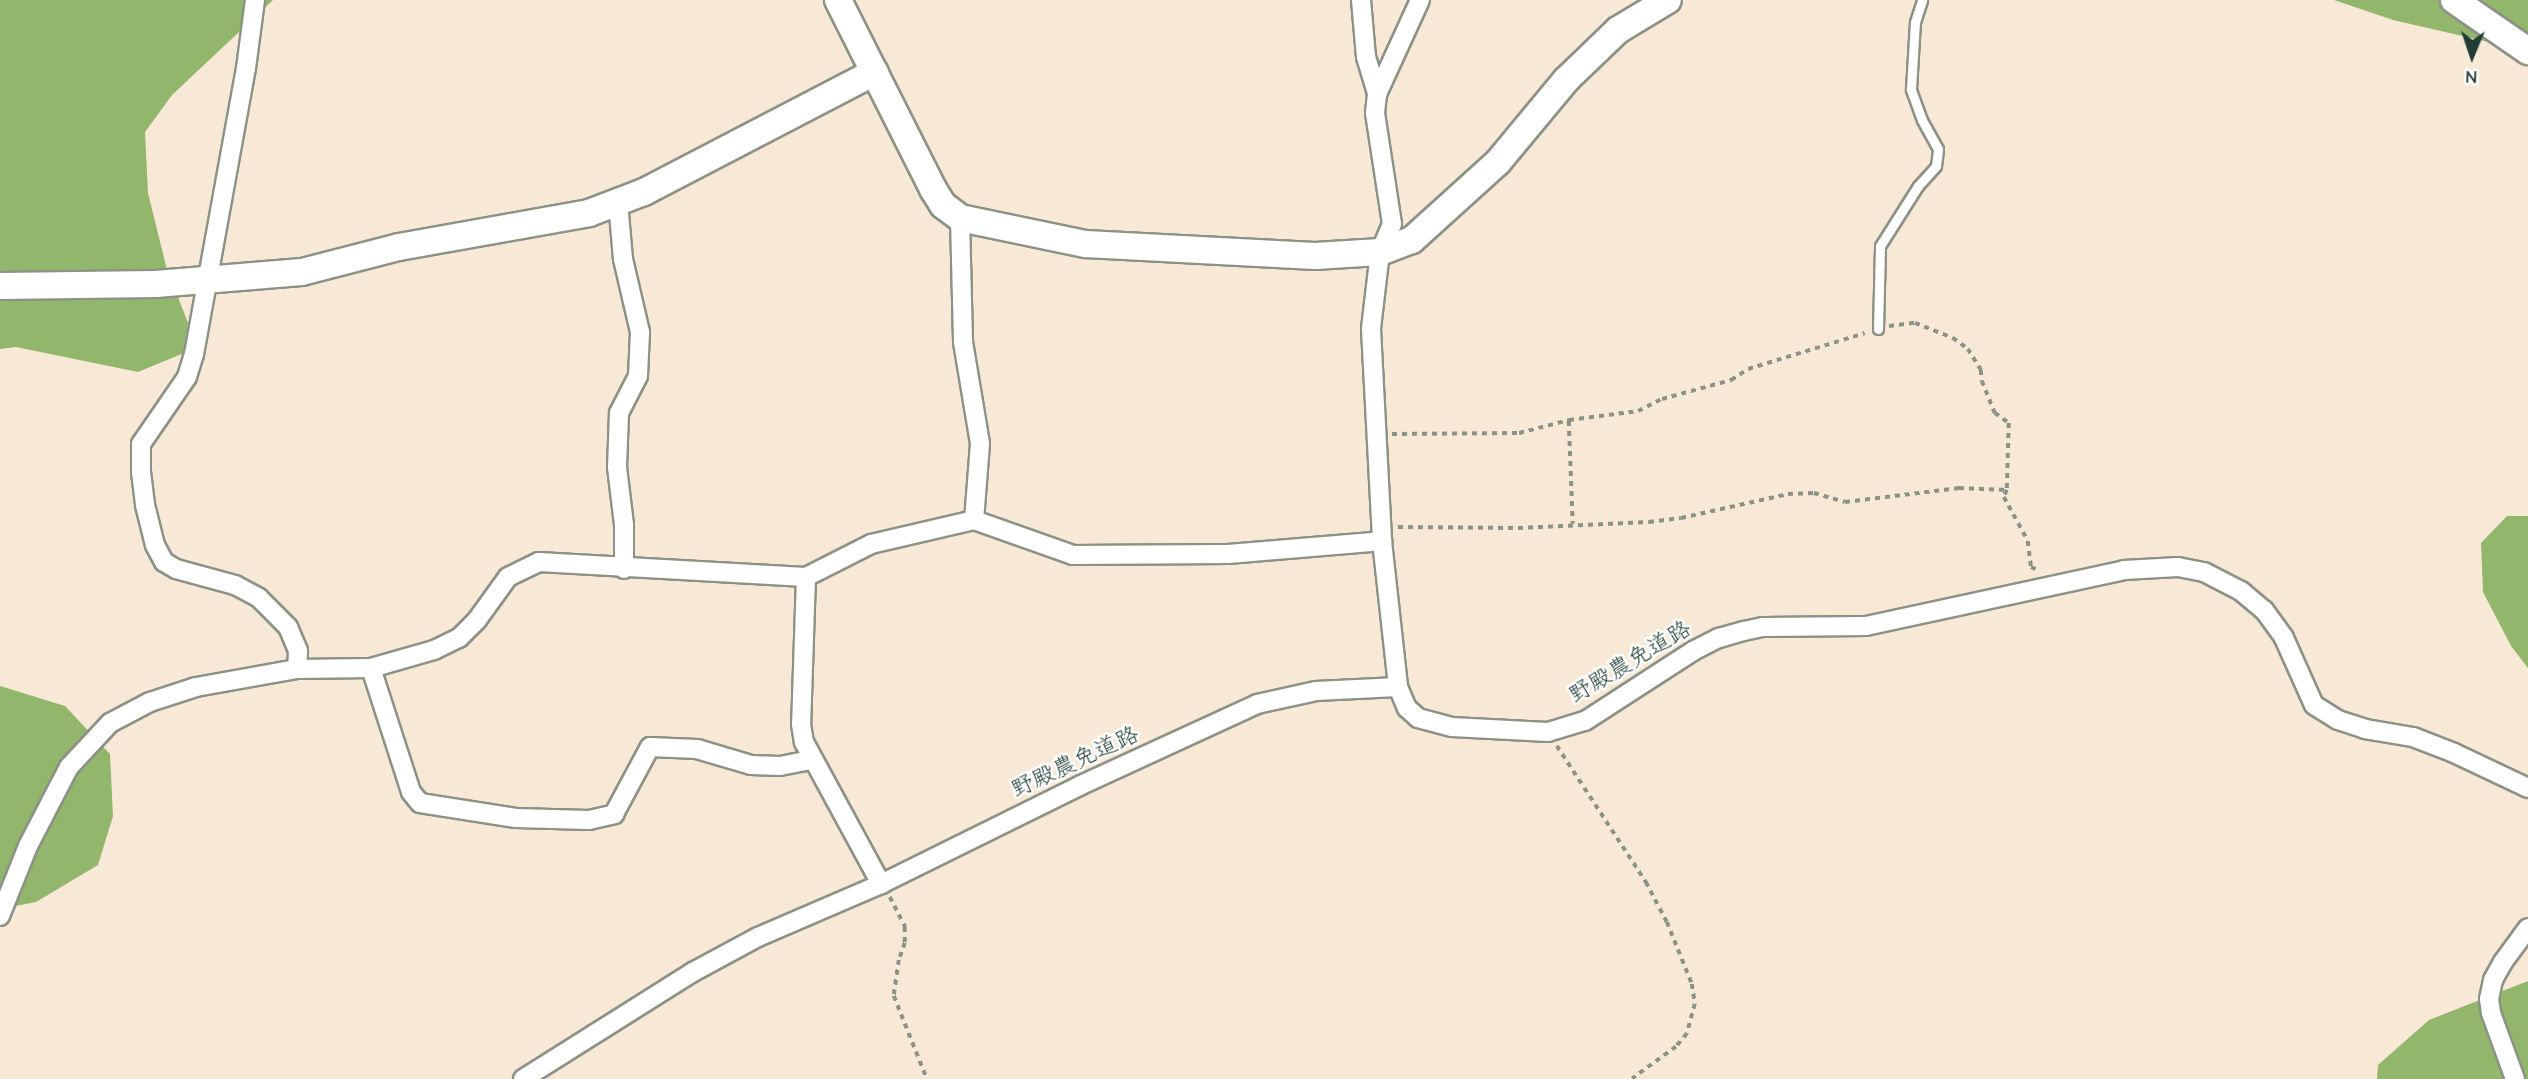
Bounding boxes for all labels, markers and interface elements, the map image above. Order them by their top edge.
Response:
north arrow [2437,21,2507,91]
text: N [2465,66,2478,88]
street label: 野殿農免道路 [1564,615,1696,709]
street label: 野殿農免道路 [1007,720,1143,804]

